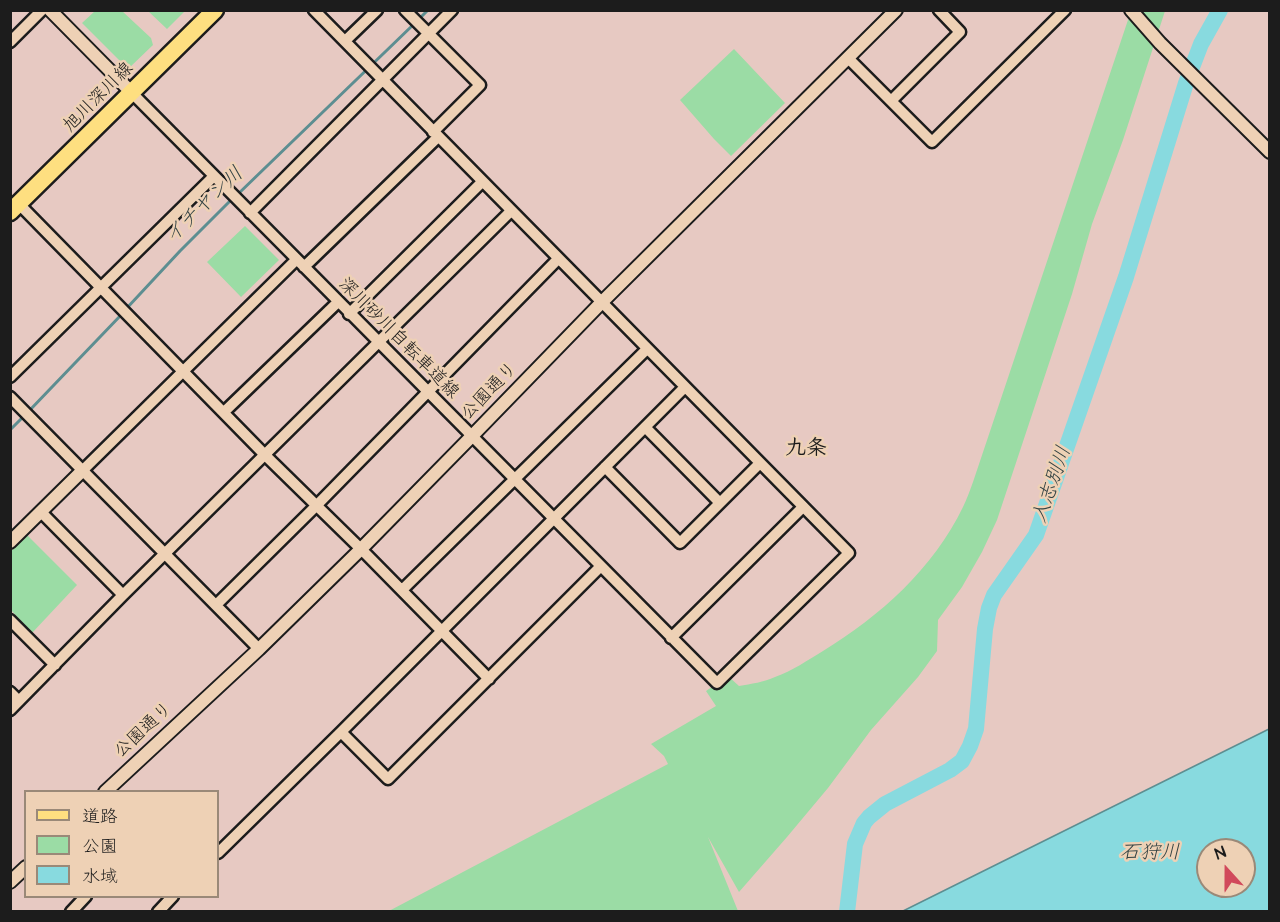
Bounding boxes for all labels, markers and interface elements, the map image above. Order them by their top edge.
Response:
street label: 旭川深川線 [60,59,138,137]
water label: イチヤン川 [161,163,249,249]
street label: 深川砂川自転車道線 [333,274,463,404]
street label: 公園通り [457,359,523,425]
district label: 九条 [785,437,827,463]
water label: 入志別川 [1029,443,1077,527]
street label: 公園通り [110,699,178,763]
legend [24,790,219,898]
text: 道路 [82,804,118,829]
text: 公園 [82,834,118,859]
north arrow [1196,838,1256,898]
text: N [1212,841,1229,865]
water label: 石狩川 [1120,842,1180,866]
text: 水域 [82,864,118,889]

